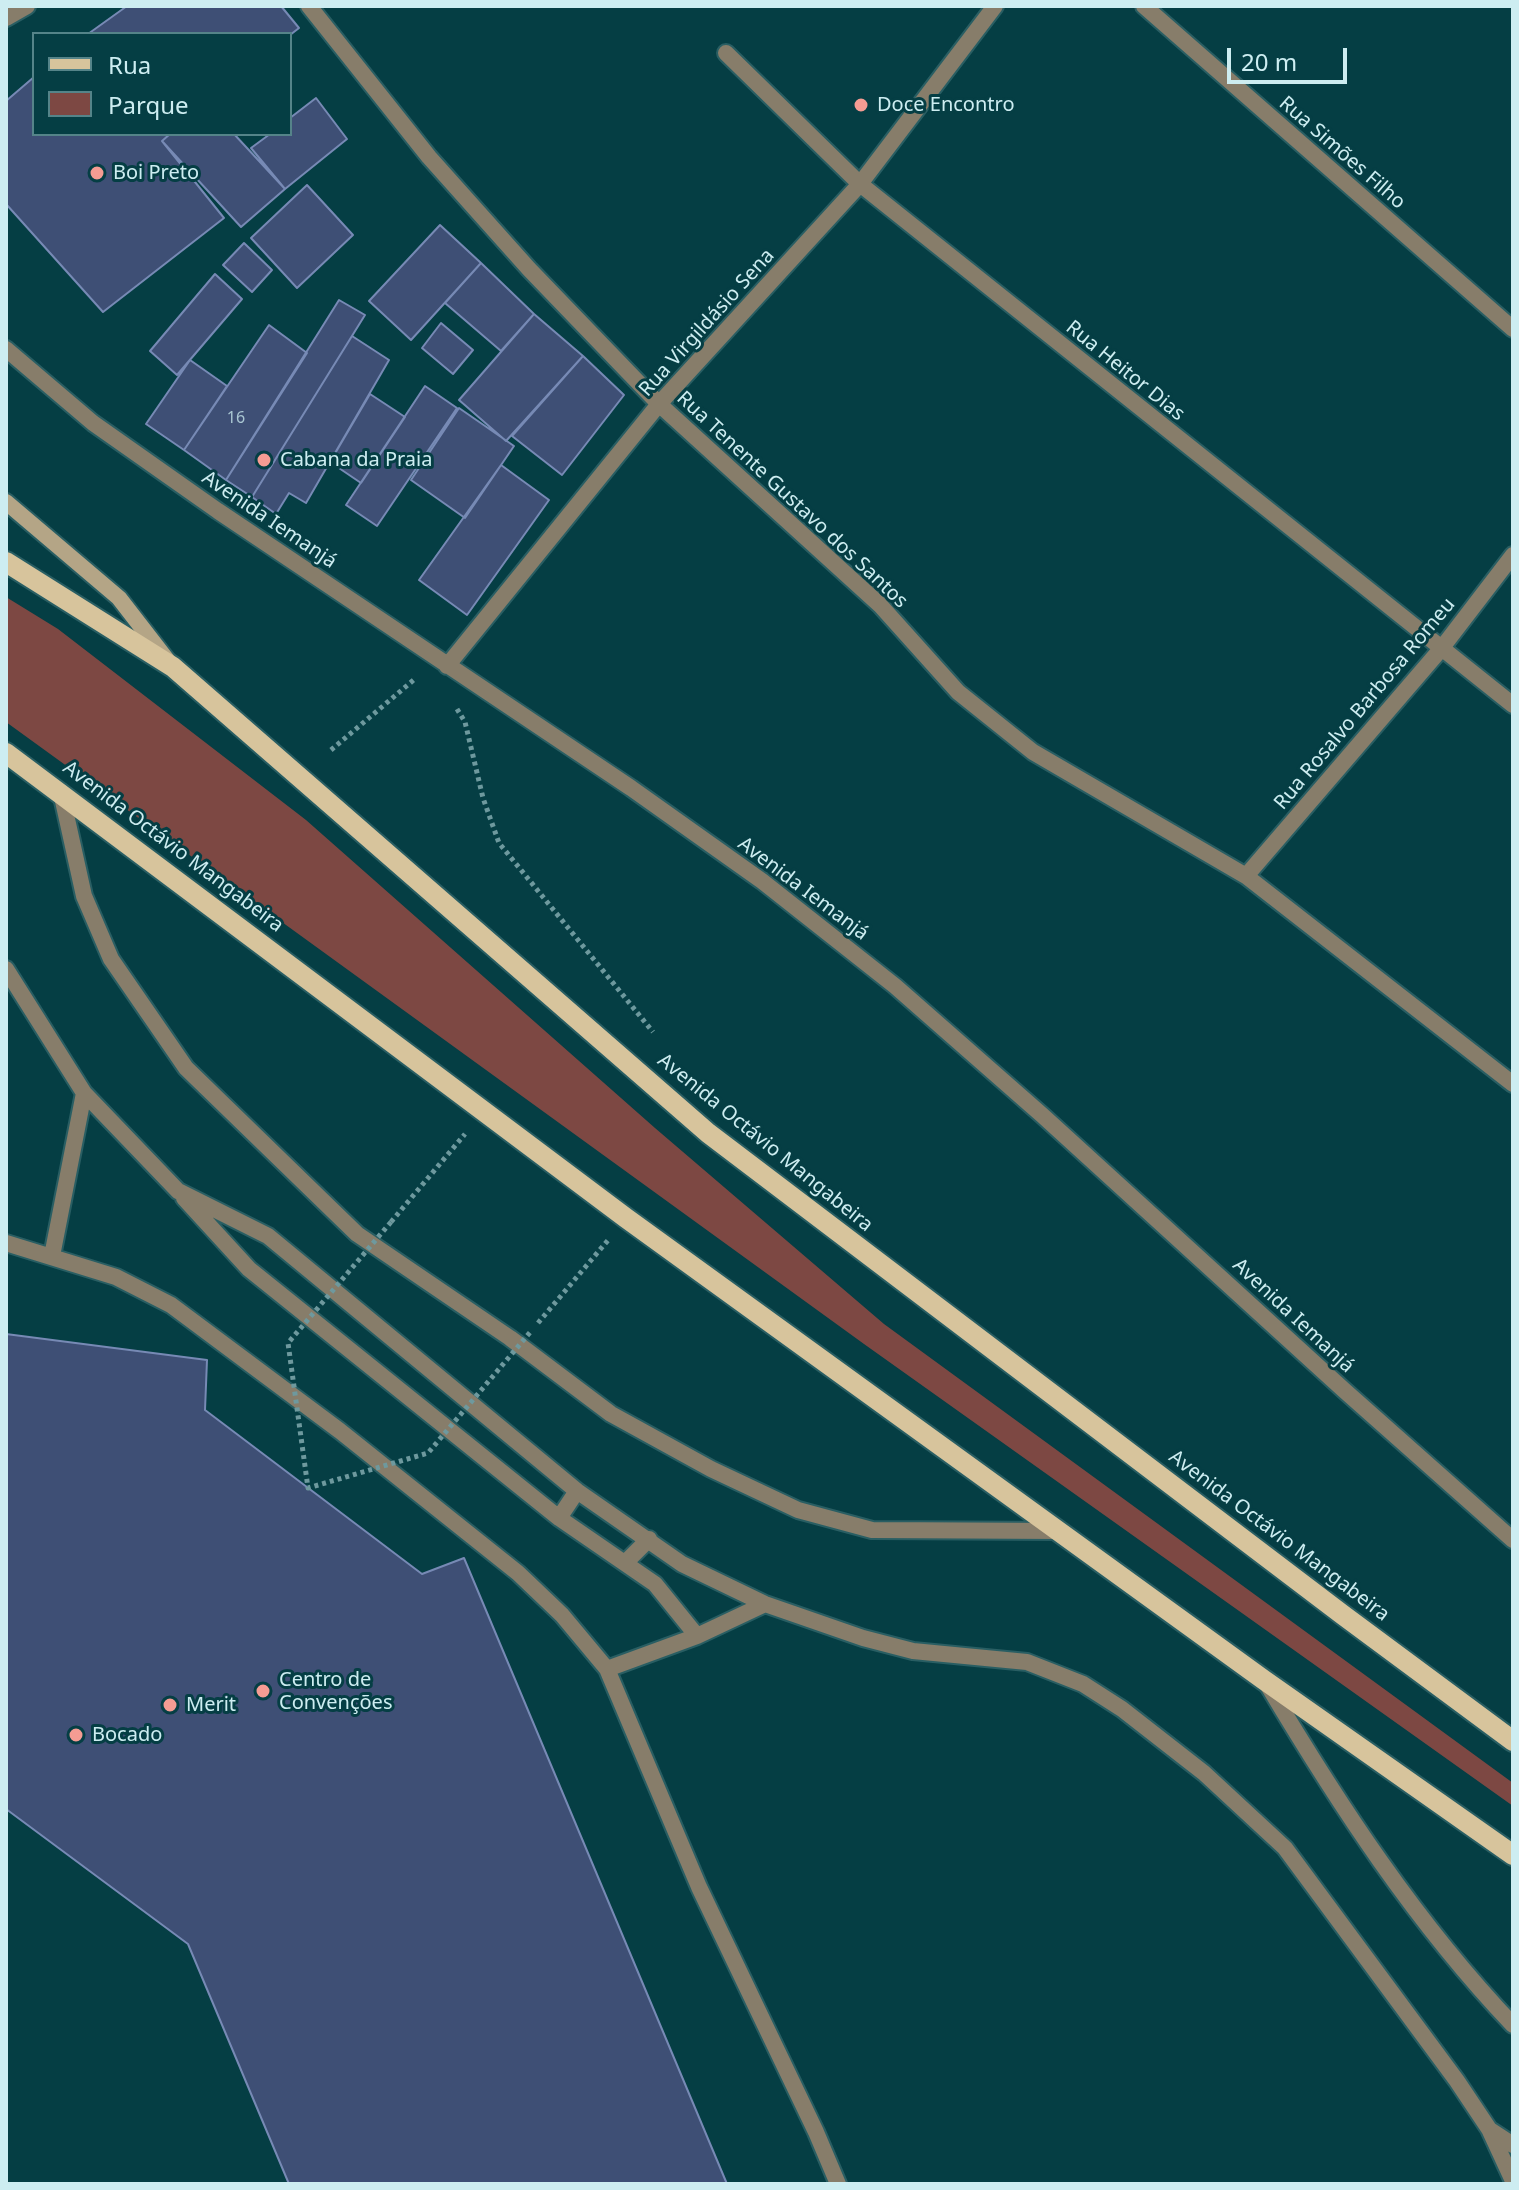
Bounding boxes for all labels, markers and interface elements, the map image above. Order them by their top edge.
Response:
legend [32,32,292,136]
scale bar [1231,32,1351,82]
text: 20 m [1241,45,1297,78]
text: Rua [108,48,151,81]
text: Parque [108,88,189,121]
street label: Rua Simões Filho [1274,92,1410,214]
place label: Doce Encontro [877,93,1014,117]
marker: Doce Encontro [852,96,870,114]
place label: Boi Preto [113,161,199,185]
marker: Boi Preto [88,164,106,182]
street label: Rua Virgildásio Sena [634,244,780,402]
street label: Rua Heitor Dias [1061,316,1189,426]
street label: Rua Tenente Gustavo dos Santos [672,387,912,613]
house number: 16 [227,408,245,428]
place label: Cabana da Praia [280,448,432,472]
marker: Cabana da Praia [255,451,273,469]
street label: Avenida Iemanjá [197,466,341,574]
street label: Rua Rosalvo Barbosa Romeu [1269,593,1461,815]
street label: Avenida Octávio Mangabeira [58,756,288,938]
street label: Avenida Iemanjá [733,832,873,946]
street label: Avenida Octávio Mangabeira [653,1049,877,1237]
street label: Avenida Iemanjá [1227,1254,1359,1378]
street label: Avenida Octávio Mangabeira [1164,1445,1394,1627]
place label: Centro de Convenções [279,1668,392,1715]
marker: Centro de Convenções [254,1682,272,1700]
place label: Merit [186,1693,236,1717]
marker: Merit [161,1696,179,1714]
place label: Bocado [92,1723,162,1747]
marker: Bocado [67,1726,85,1744]

